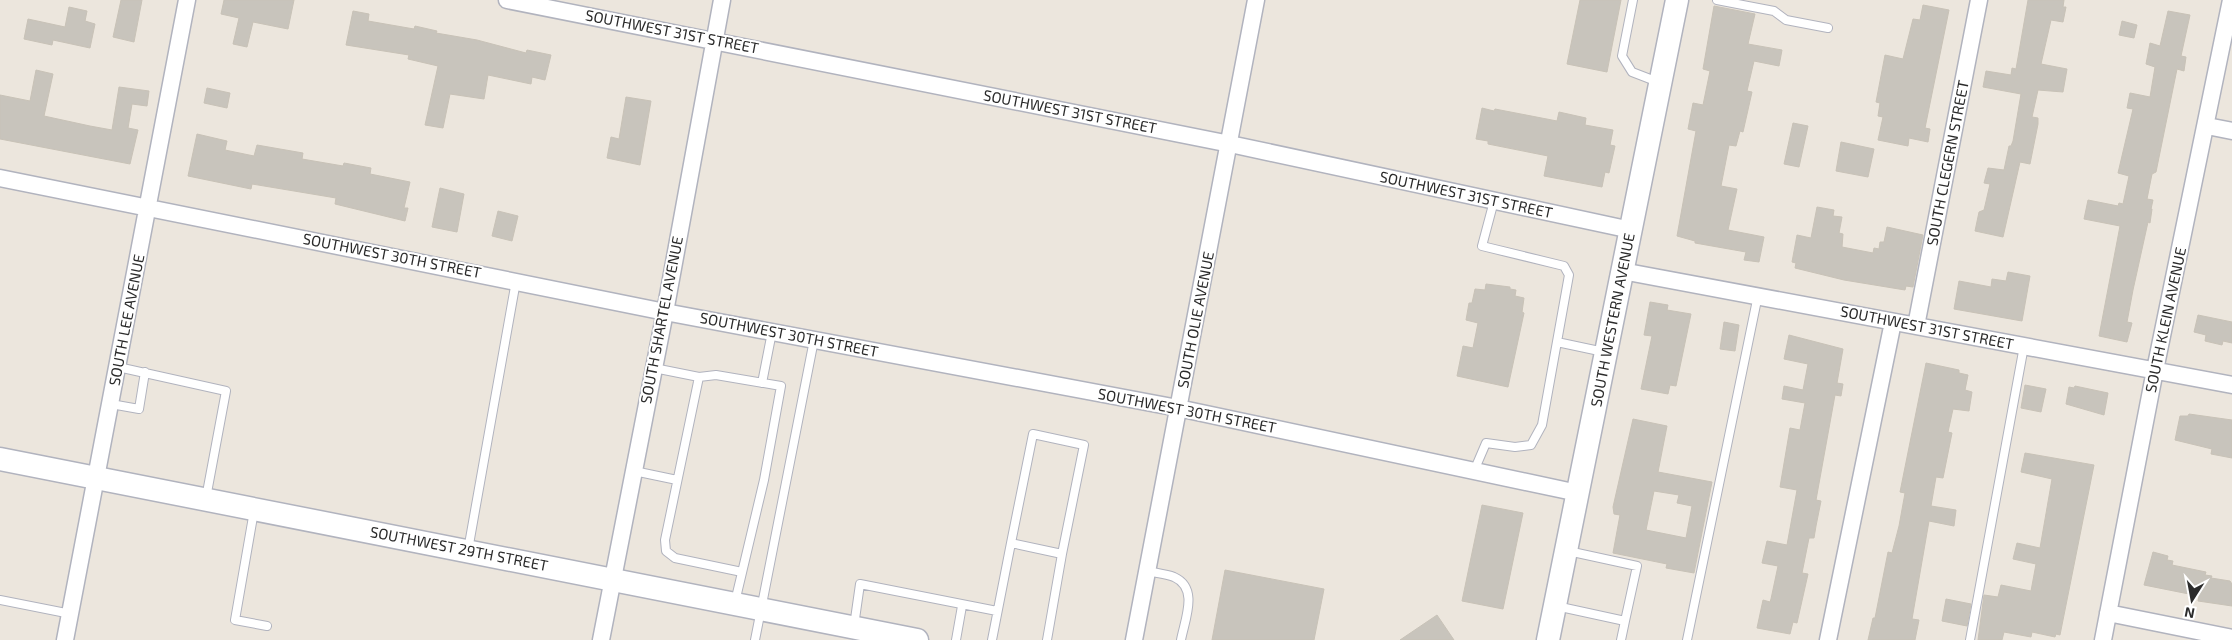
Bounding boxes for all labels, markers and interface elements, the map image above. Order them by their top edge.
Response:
street label: SOUTHWEST 31ST STREET [584,5,761,57]
street label: SOUTH CLEGERN STREET [1922,78,1972,247]
street label: SOUTHWEST 31ST STREET [982,85,1159,137]
street label: SOUTHWEST 31ST STREET [1378,167,1555,221]
street label: SOUTHWEST 30TH STREET [301,229,483,281]
street label: SOUTH WESTERN AVENUE [1586,231,1638,408]
street label: SOUTH SHARTEL AVENUE [636,235,686,405]
street label: SOUTH KLEIN AVENUE [2141,245,2189,394]
street label: SOUTH OLIE AVENUE [1173,250,1217,390]
street label: SOUTH LEE AVENUE [104,253,148,387]
street label: SOUTHWEST 31ST STREET [1839,301,2016,353]
street label: SOUTHWEST 30TH STREET [698,308,880,360]
street label: SOUTHWEST 30TH STREET [1096,384,1278,436]
street label: SOUTHWEST 29TH STREET [369,522,550,574]
north arrow [2167,575,2217,625]
text: N [2183,604,2196,623]

